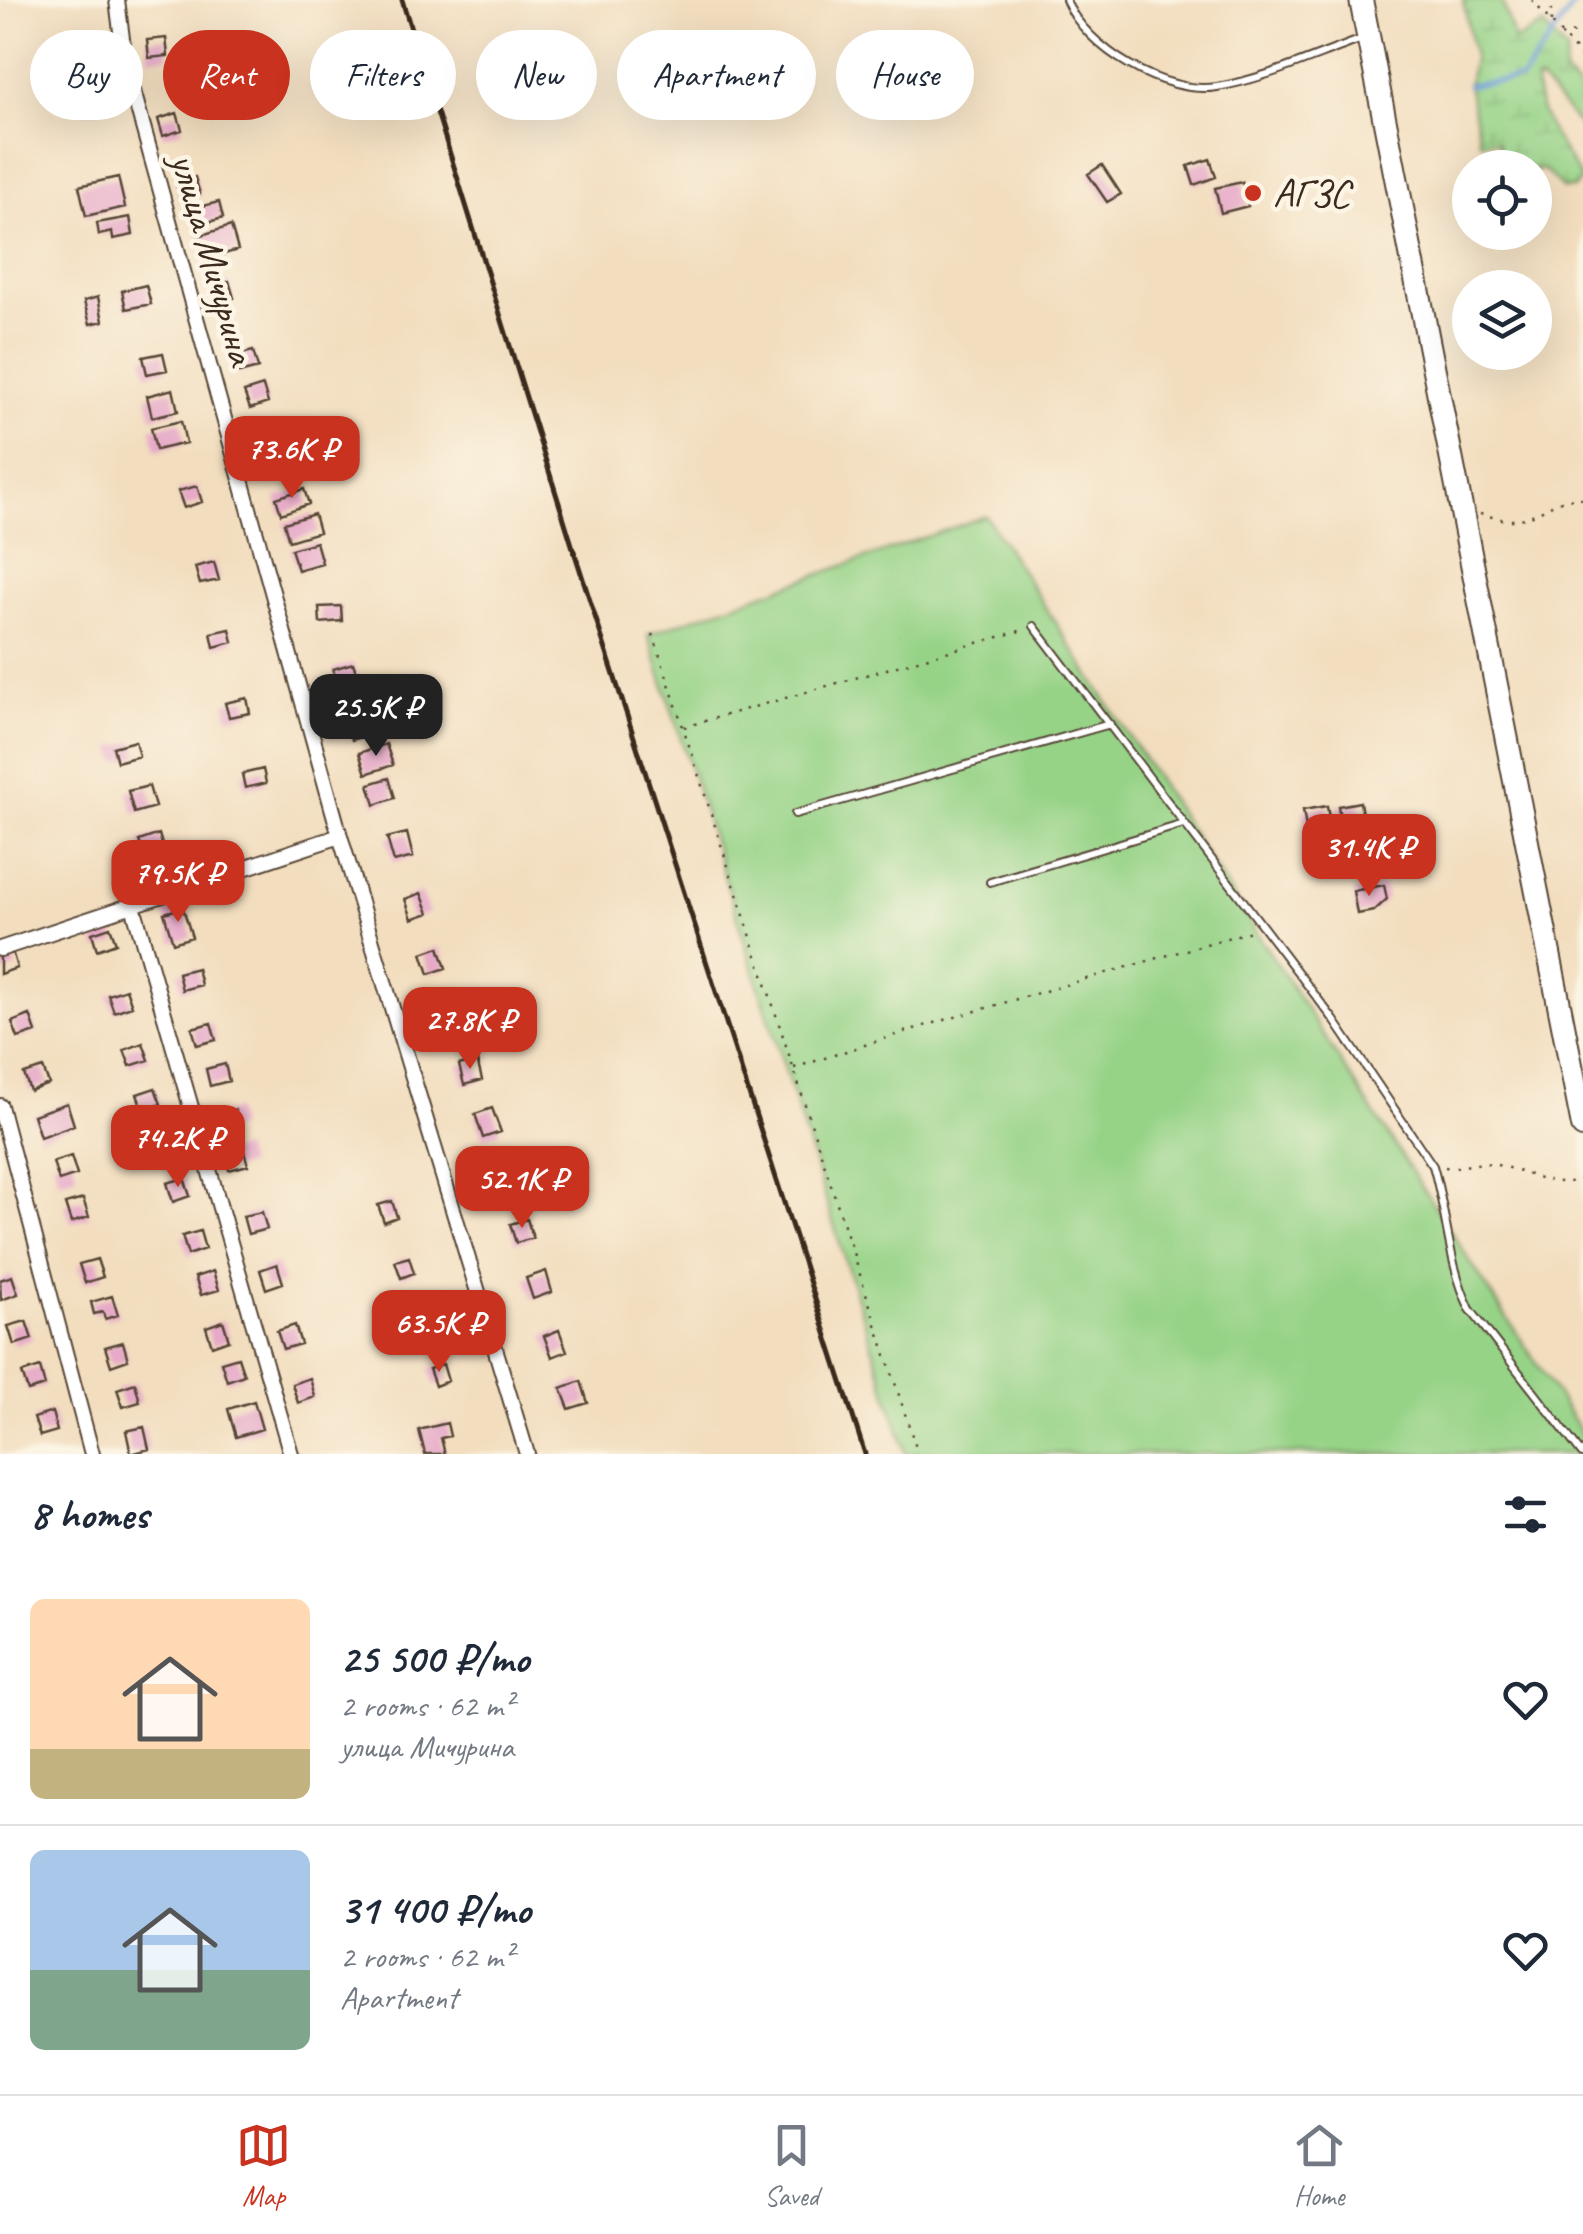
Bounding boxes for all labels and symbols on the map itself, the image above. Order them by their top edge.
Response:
street label: улица Мичурина [158,146,268,373]
place label: АГЗС [1273,168,1354,218]
marker: АГЗС [1242,182,1264,204]
pin: 73.6K ₽ [200,416,384,501]
pin: 25.5K ₽ [284,674,468,759]
pin: 31.4K ₽ [1277,814,1461,899]
pin: 79.5K ₽ [86,840,270,925]
pin: 27.8K ₽ [378,987,562,1072]
pin: 74.2K ₽ [86,1105,270,1190]
pin: 52.1K ₽ [430,1146,614,1231]
pin: 63.5K ₽ [347,1290,531,1375]

